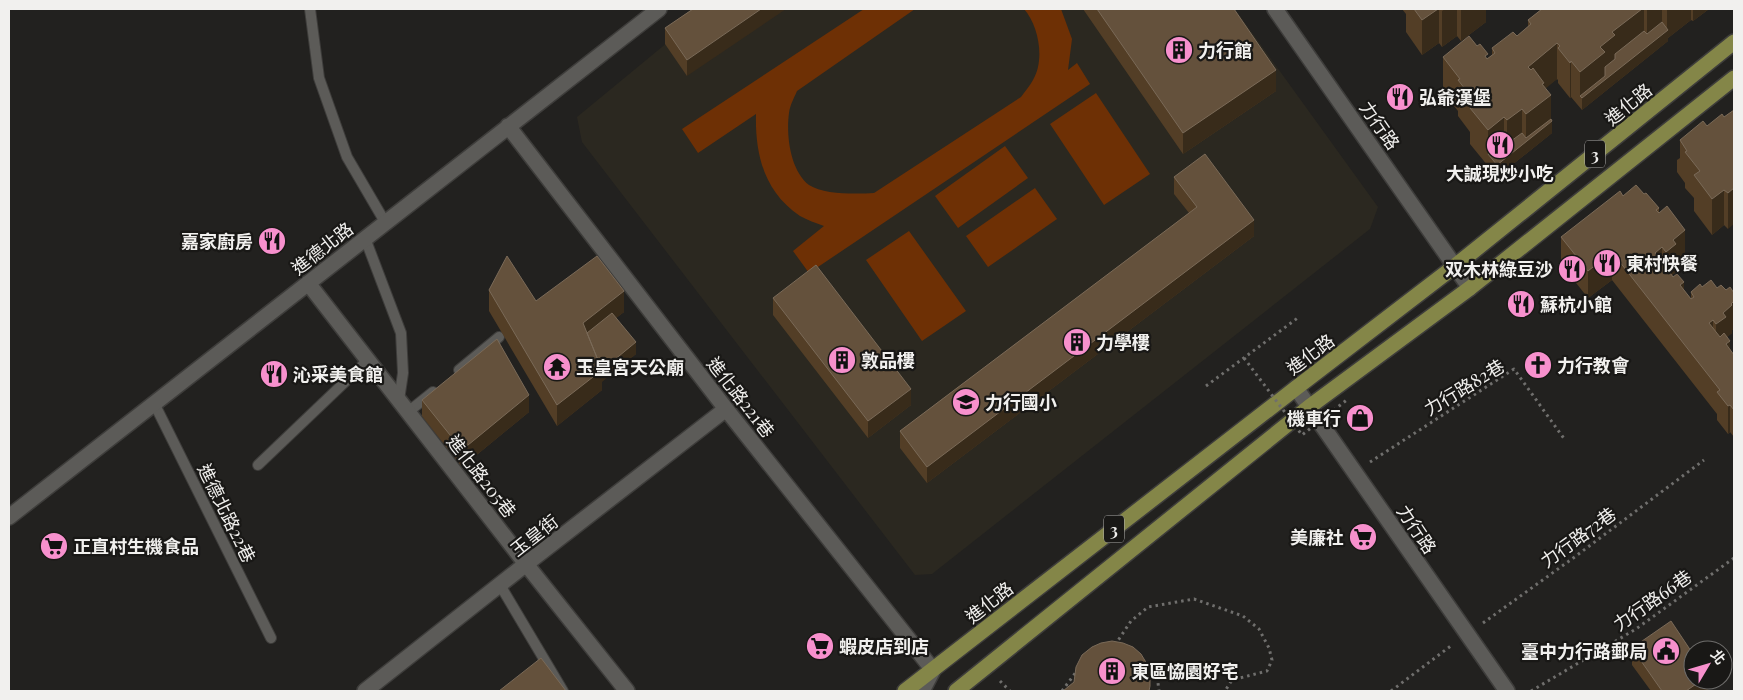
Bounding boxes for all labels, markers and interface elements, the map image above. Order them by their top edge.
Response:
building icon: 力行館 [1164,35,1194,65]
place label: 力行館 [1198,38,1252,62]
street label: 進化路 [1599,78,1657,130]
restaurant icon: 弘爺漢堡 [1385,82,1415,112]
place label: 弘爺漢堡 [1419,85,1491,109]
street label: 力行路 [1355,96,1405,154]
restaurant icon: 大誠現炒小吃 [1485,130,1515,160]
road number: 3 [1585,140,1605,168]
place label: 大誠現炒小吃 [1446,161,1554,185]
street label: 進德北路 [286,216,358,280]
restaurant icon: 嘉家廚房 [257,226,287,256]
place label: 嘉家廚房 [181,229,253,253]
restaurant icon: 東村快餐 [1592,248,1622,278]
place label: 東村快餐 [1626,251,1698,275]
restaurant icon: 双木林綠豆沙 [1557,254,1587,284]
place label: 双木林綠豆沙 [1445,257,1553,281]
restaurant icon: 蘇杭小館 [1506,289,1536,319]
place label: 蘇杭小館 [1540,292,1612,316]
building icon: 力學樓 [1062,327,1092,357]
street label: 進化路 [1281,328,1339,380]
place label: 力學樓 [1096,330,1150,354]
building icon: 敦品樓 [827,345,857,375]
place label: 敦品樓 [861,348,915,372]
church icon: 力行教會 [1523,350,1553,380]
temple icon: 玉皇宮天公廟 [542,352,572,382]
street label: 進化路221巷 [702,352,780,442]
place label: 力行教會 [1557,353,1630,377]
street label: 力行路82巷 [1419,354,1509,420]
place label: 玉皇宮天公廟 [576,355,684,379]
restaurant icon: 沁采美食館 [259,359,289,389]
place label: 沁采美食館 [293,362,383,386]
school or university icon: 力行國小 [951,387,981,417]
place label: 力行國小 [985,390,1057,414]
shop icon: 機車行 [1345,403,1375,433]
place label: 機車行 [1287,406,1341,430]
street label: 進化路205巷 [442,430,522,522]
street label: 進德北路22巷 [193,460,261,566]
street label: 力行路 [1392,500,1442,558]
street label: 力行路72巷 [1535,501,1621,573]
street label: 玉皇街 [505,509,563,561]
road number: 3 [1104,516,1124,542]
supermarket icon: 美廉社 [1348,522,1378,552]
place label: 美廉社 [1290,525,1344,549]
supermarket icon: 正直村生機食品 [39,531,69,561]
place label: 正直村生機食品 [73,534,199,558]
street label: 力行路66巷 [1608,564,1696,636]
street label: 進化路 [960,576,1018,628]
supermarket icon: 蝦皮店到店 [805,631,835,661]
place label: 蝦皮店到店 [839,634,929,658]
public building icon: 臺中力行路郵局 [1651,636,1681,666]
place label: 臺中力行路郵局 [1521,639,1647,663]
north arrow [1683,640,1733,690]
text: 北 [1707,645,1730,668]
building icon: 東區恊園好宅 [1097,656,1127,686]
place label: 東區恊園好宅 [1131,659,1239,683]

